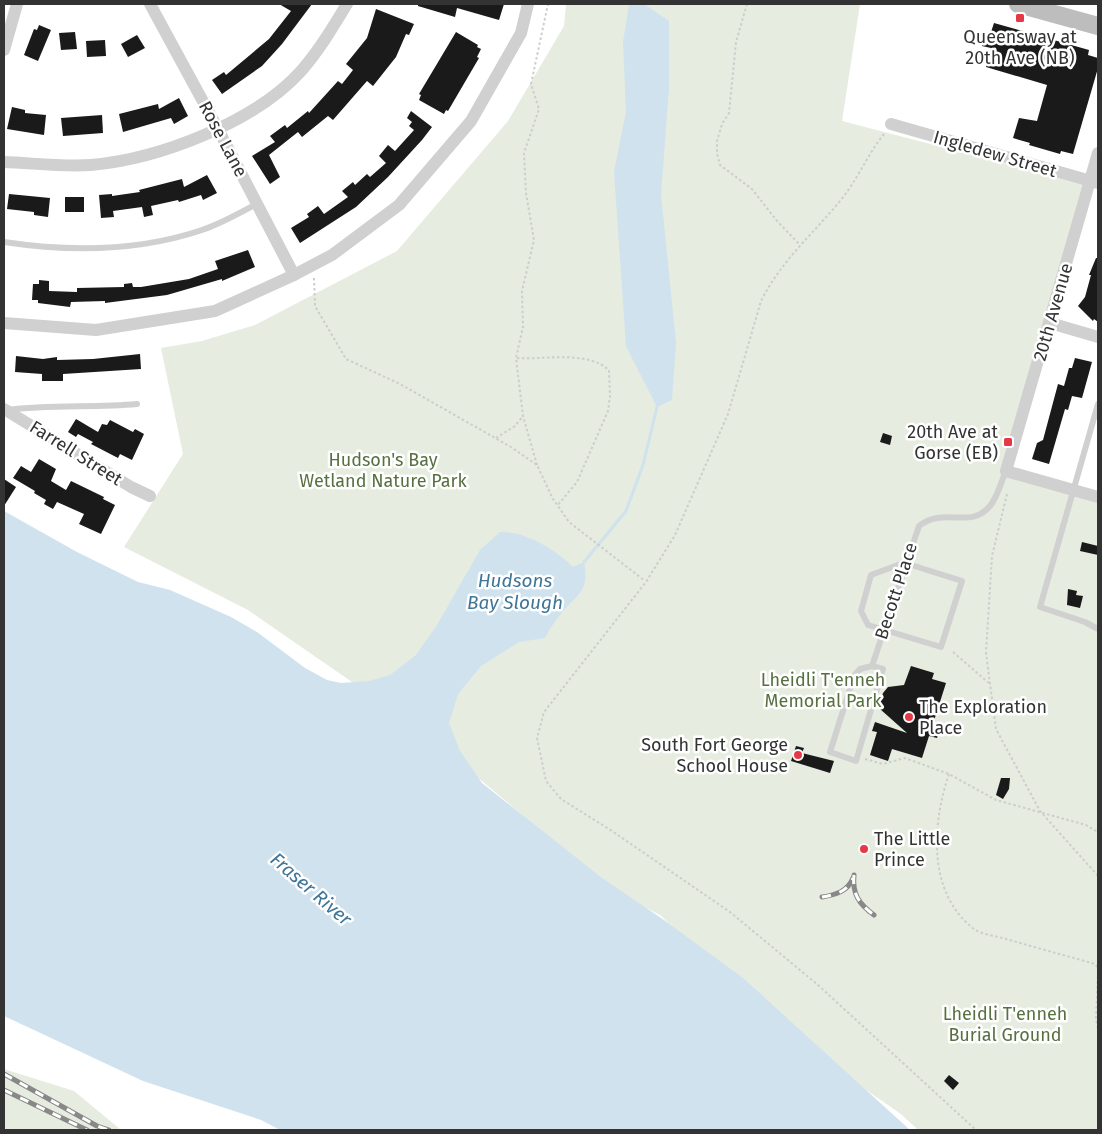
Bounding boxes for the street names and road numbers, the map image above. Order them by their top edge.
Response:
street label: Rose Lane [194,97,252,181]
street label: Ingledew Street [931,126,1060,182]
street label: 20th Avenue [1029,261,1077,363]
street label: Farrell Street [26,416,127,490]
street label: Becott Place [870,540,922,642]

